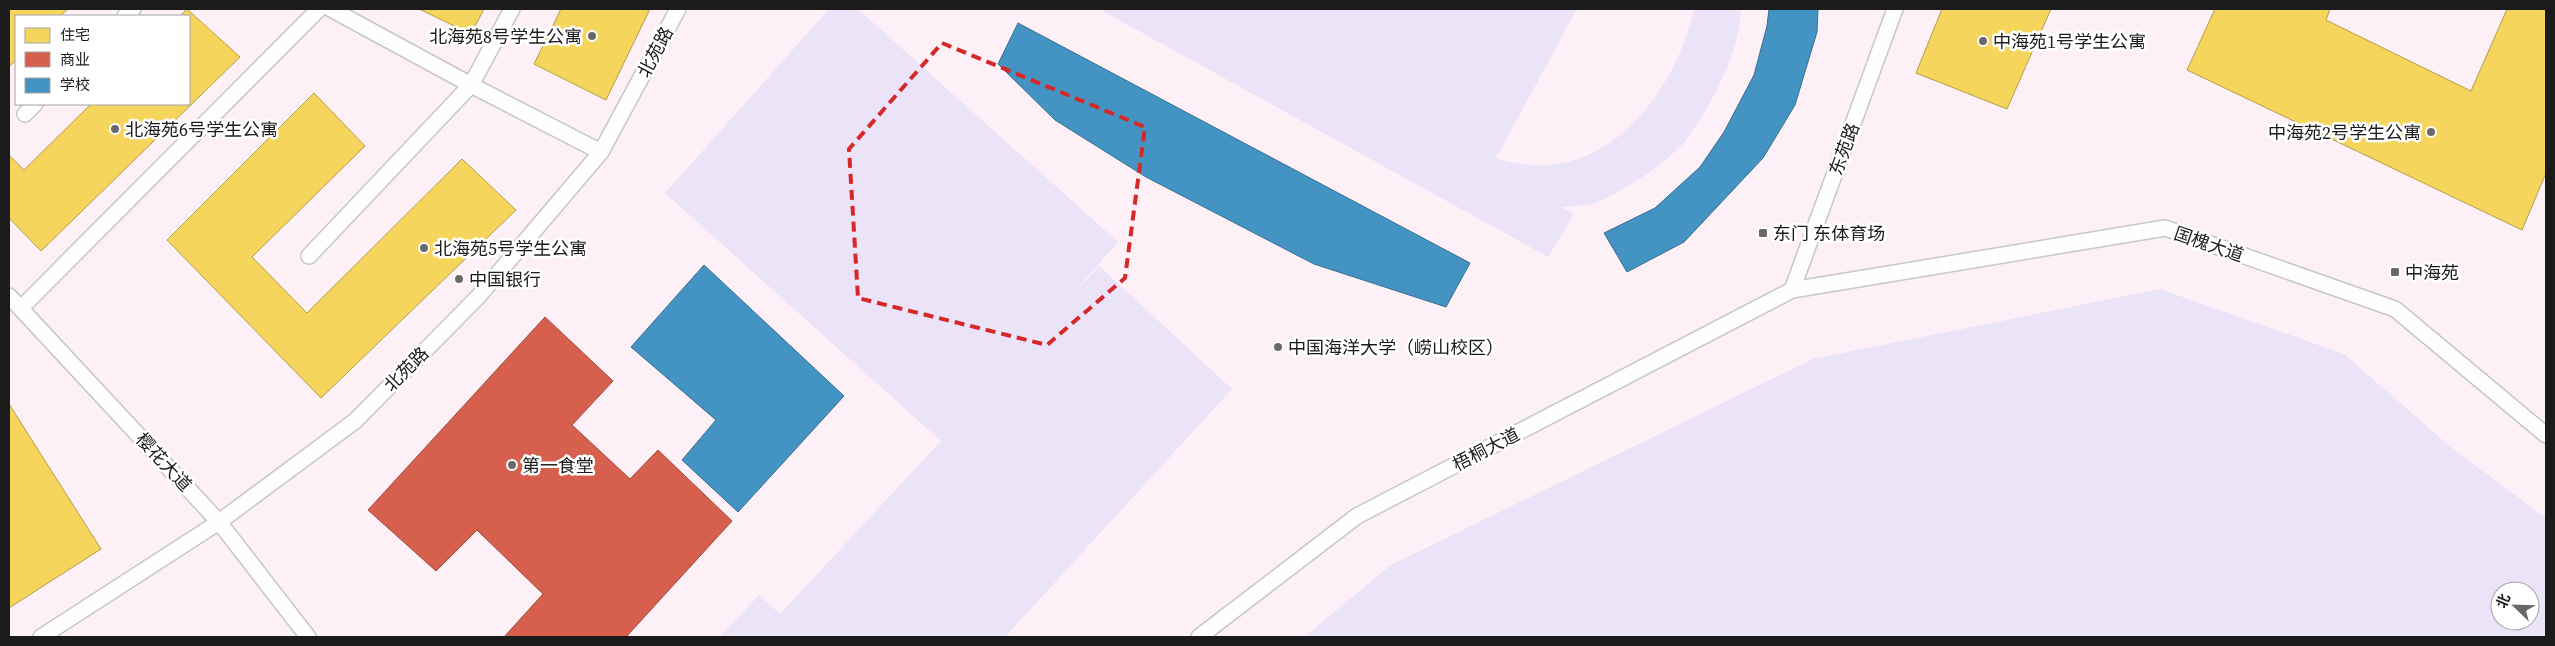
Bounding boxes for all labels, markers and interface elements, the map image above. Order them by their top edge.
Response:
legend [15,15,190,105]
street label: 北苑路 [631,22,679,82]
text: 住宅 [60,24,90,45]
place label: 北海苑8号学生公寓 [429,24,582,49]
place label: 中海苑1号学生公寓 [1993,29,2146,54]
marker: 北海苑8号学生公寓 [586,30,598,42]
marker: 中海苑1号学生公寓 [1977,35,1989,47]
text: 商业 [60,49,90,70]
text: 学校 [60,74,90,95]
place label: 北海苑6号学生公寓 [125,117,278,142]
street label: 东苑路 [1823,119,1865,179]
place label: 中海苑2号学生公寓 [2268,120,2421,145]
marker: 北海苑6号学生公寓 [109,123,121,135]
marker: 中海苑2号学生公寓 [2425,126,2437,138]
street label: 国槐大道 [2171,220,2247,268]
place label: 东门 东体育场 [1773,221,1885,246]
marker: 东门 东体育场 [1757,227,1769,239]
place label: 北海苑5号学生公寓 [434,236,587,261]
marker: 北海苑5号学生公寓 [418,242,430,254]
place label: 中海苑 [2405,260,2459,285]
marker: 中海苑 [2389,266,2401,278]
place label: 中国银行 [469,267,541,292]
marker: 中国银行 [453,273,465,285]
place label: 中国海洋大学（崂山校区） [1288,335,1504,360]
street label: 北苑路 [378,341,434,397]
marker: 中国海洋大学（崂山校区） [1272,341,1284,353]
street label: 梧桐大道 [1448,422,1524,476]
street label: 樱花大道 [130,427,198,497]
place label: 第一食堂 [522,453,594,478]
marker: 第一食堂 [506,459,518,471]
north arrow [2490,581,2540,631]
text: 北 [2491,591,2515,611]

